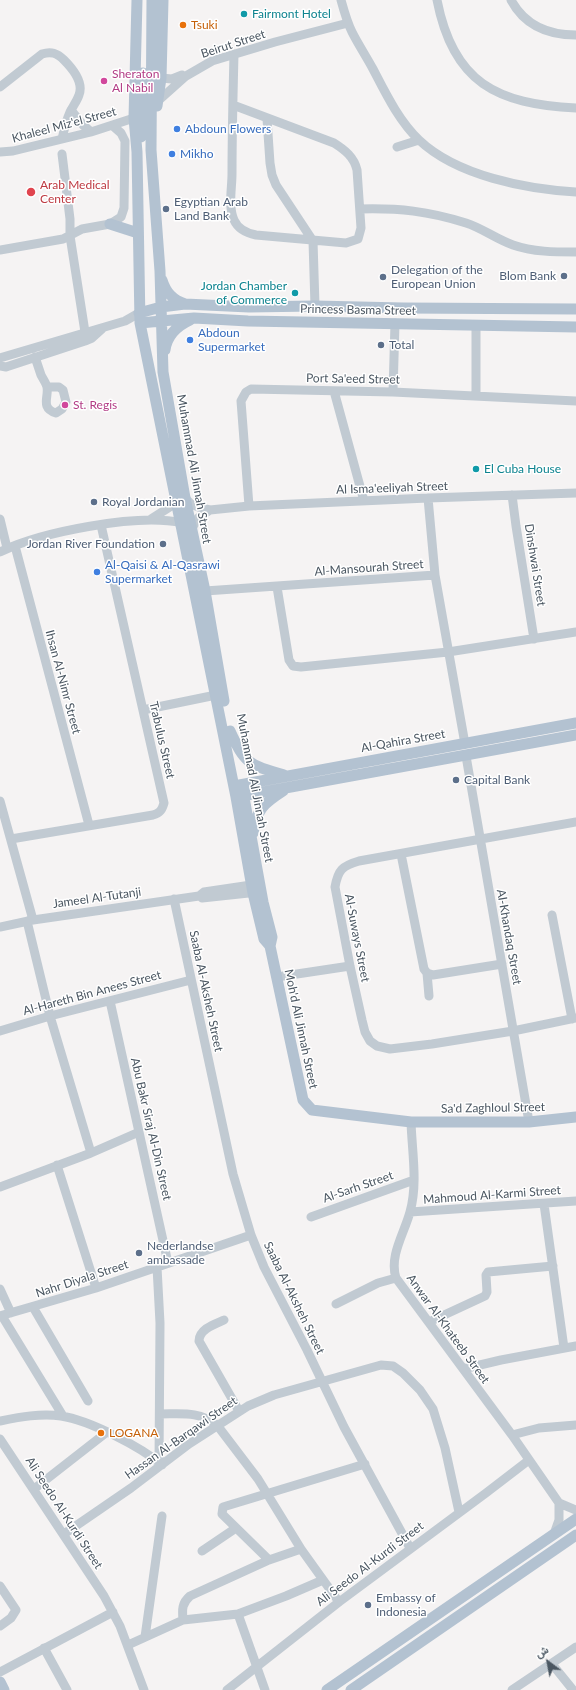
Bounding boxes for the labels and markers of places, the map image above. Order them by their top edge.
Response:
place label: Fairmont Hotel [252,7,331,21]
marker: Fairmont Hotel [239,9,249,19]
place label: Tsuki [191,18,218,32]
marker: Tsuki [178,20,188,30]
place label: Sheraton Al Nabil [112,67,159,95]
marker: Sheraton Al Nabil [99,76,109,86]
place label: Abdoun Flowers [185,122,271,136]
marker: Abdoun Flowers [172,124,182,134]
place label: Mikho [180,147,214,161]
marker: Mikho [167,149,177,159]
place label: Arab Medical Center [40,178,110,206]
marker: Arab Medical Center [25,186,37,198]
place label: Egyptian Arab Land Bank [174,195,248,223]
marker: Egyptian Arab Land Bank [161,204,171,214]
place label: Delegation of the European Union [391,263,483,291]
place label: Blom Bank [499,269,556,283]
marker: Blom Bank [559,271,569,281]
marker: Delegation of the European Union [378,272,388,282]
place label: Jordan Chamber of Commerce [201,279,287,307]
marker: Jordan Chamber of Commerce [290,288,300,298]
place label: Abdoun Supermarket [198,326,265,354]
marker: Abdoun Supermarket [185,335,195,345]
place label: Total [389,338,414,352]
marker: Total [376,340,386,350]
place label: St. Regis [73,398,117,412]
marker: St. Regis [60,400,70,410]
place label: El Cuba House [484,462,561,476]
marker: El Cuba House [471,464,481,474]
place label: Royal Jordanian [102,495,184,509]
marker: Royal Jordanian [89,497,99,507]
place label: Jordan River Foundation [27,537,155,551]
marker: Jordan River Foundation [158,539,168,549]
place label: Al-Qaisi & Al-Qasrawi Supermarket [105,558,220,586]
marker: Al-Qaisi & Al-Qasrawi Supermarket [92,567,102,577]
place label: Capital Bank [464,773,530,787]
marker: Capital Bank [451,775,461,785]
place label: Nederlandse ambassade [147,1239,213,1267]
marker: Nederlandse ambassade [134,1248,144,1258]
place label: LOGANA [109,1426,158,1440]
marker: LOGANA [96,1428,106,1438]
place label: Embassy of Indonesia [376,1591,436,1619]
marker: Embassy of Indonesia [363,1600,373,1610]

